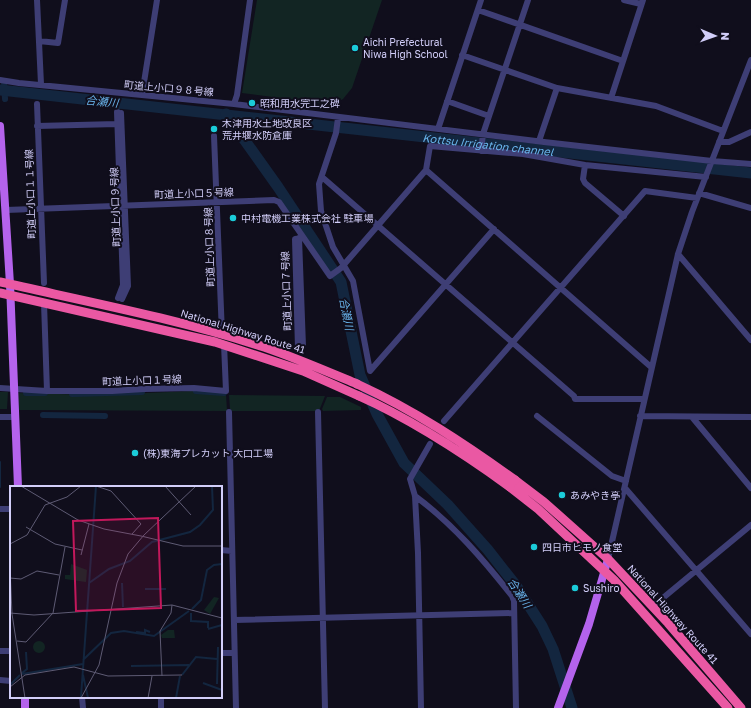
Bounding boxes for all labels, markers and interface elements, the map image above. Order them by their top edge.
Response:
north arrow [695,16,735,56]
text: N [719,32,732,41]
place label: Aichi Prefectural Niwa High School [363,36,448,60]
marker: Aichi Prefectural Niwa High School [350,43,360,53]
street label: 町道上小口９８号線 [124,78,214,98]
water label: 合瀬川 [85,93,120,109]
place label: 昭和用水完工之碑 [260,97,340,109]
marker: 昭和用水完工之碑 [247,98,257,108]
place label: 木津用水土地改良区 荒井堰水防倉庫 [222,117,312,141]
marker: 木津用水土地改良区 荒井堰水防倉庫 [209,124,219,134]
water label: Kottsu Irrigation channel [422,130,555,158]
street label: 町道上小口１１号線 [22,149,38,239]
street label: 町道上小口９号線 [108,167,122,247]
street label: 町道上小口５号線 [154,186,234,200]
street label: 町道上小口８号線 [202,207,216,287]
place label: 中村電機工業株式会社 駐車場 [241,212,374,224]
marker: 中村電機工業株式会社 駐車場 [228,213,238,223]
street label: 町道上小口７号線 [279,251,293,331]
water label: 合瀬川 [337,297,357,332]
street label: National Highway Route 41 [179,306,307,356]
street label: 町道上小口１号線 [102,373,182,387]
place label: (株)東海プレカット 大口工場 [143,447,273,459]
marker: (株)東海プレカット 大口工場 [130,448,140,458]
inset map [10,486,222,698]
place label: あみやき亭 [570,489,620,501]
marker: あみやき亭 [557,490,567,500]
place label: 四日市ヒモノ食堂 [542,541,622,553]
marker: 四日市ヒモノ食堂 [529,542,539,552]
street label: National Highway Route 41 [625,562,721,666]
water label: 合瀬川 [506,576,535,611]
place label: Sushiro [583,582,619,594]
marker: Sushiro [570,583,580,593]

